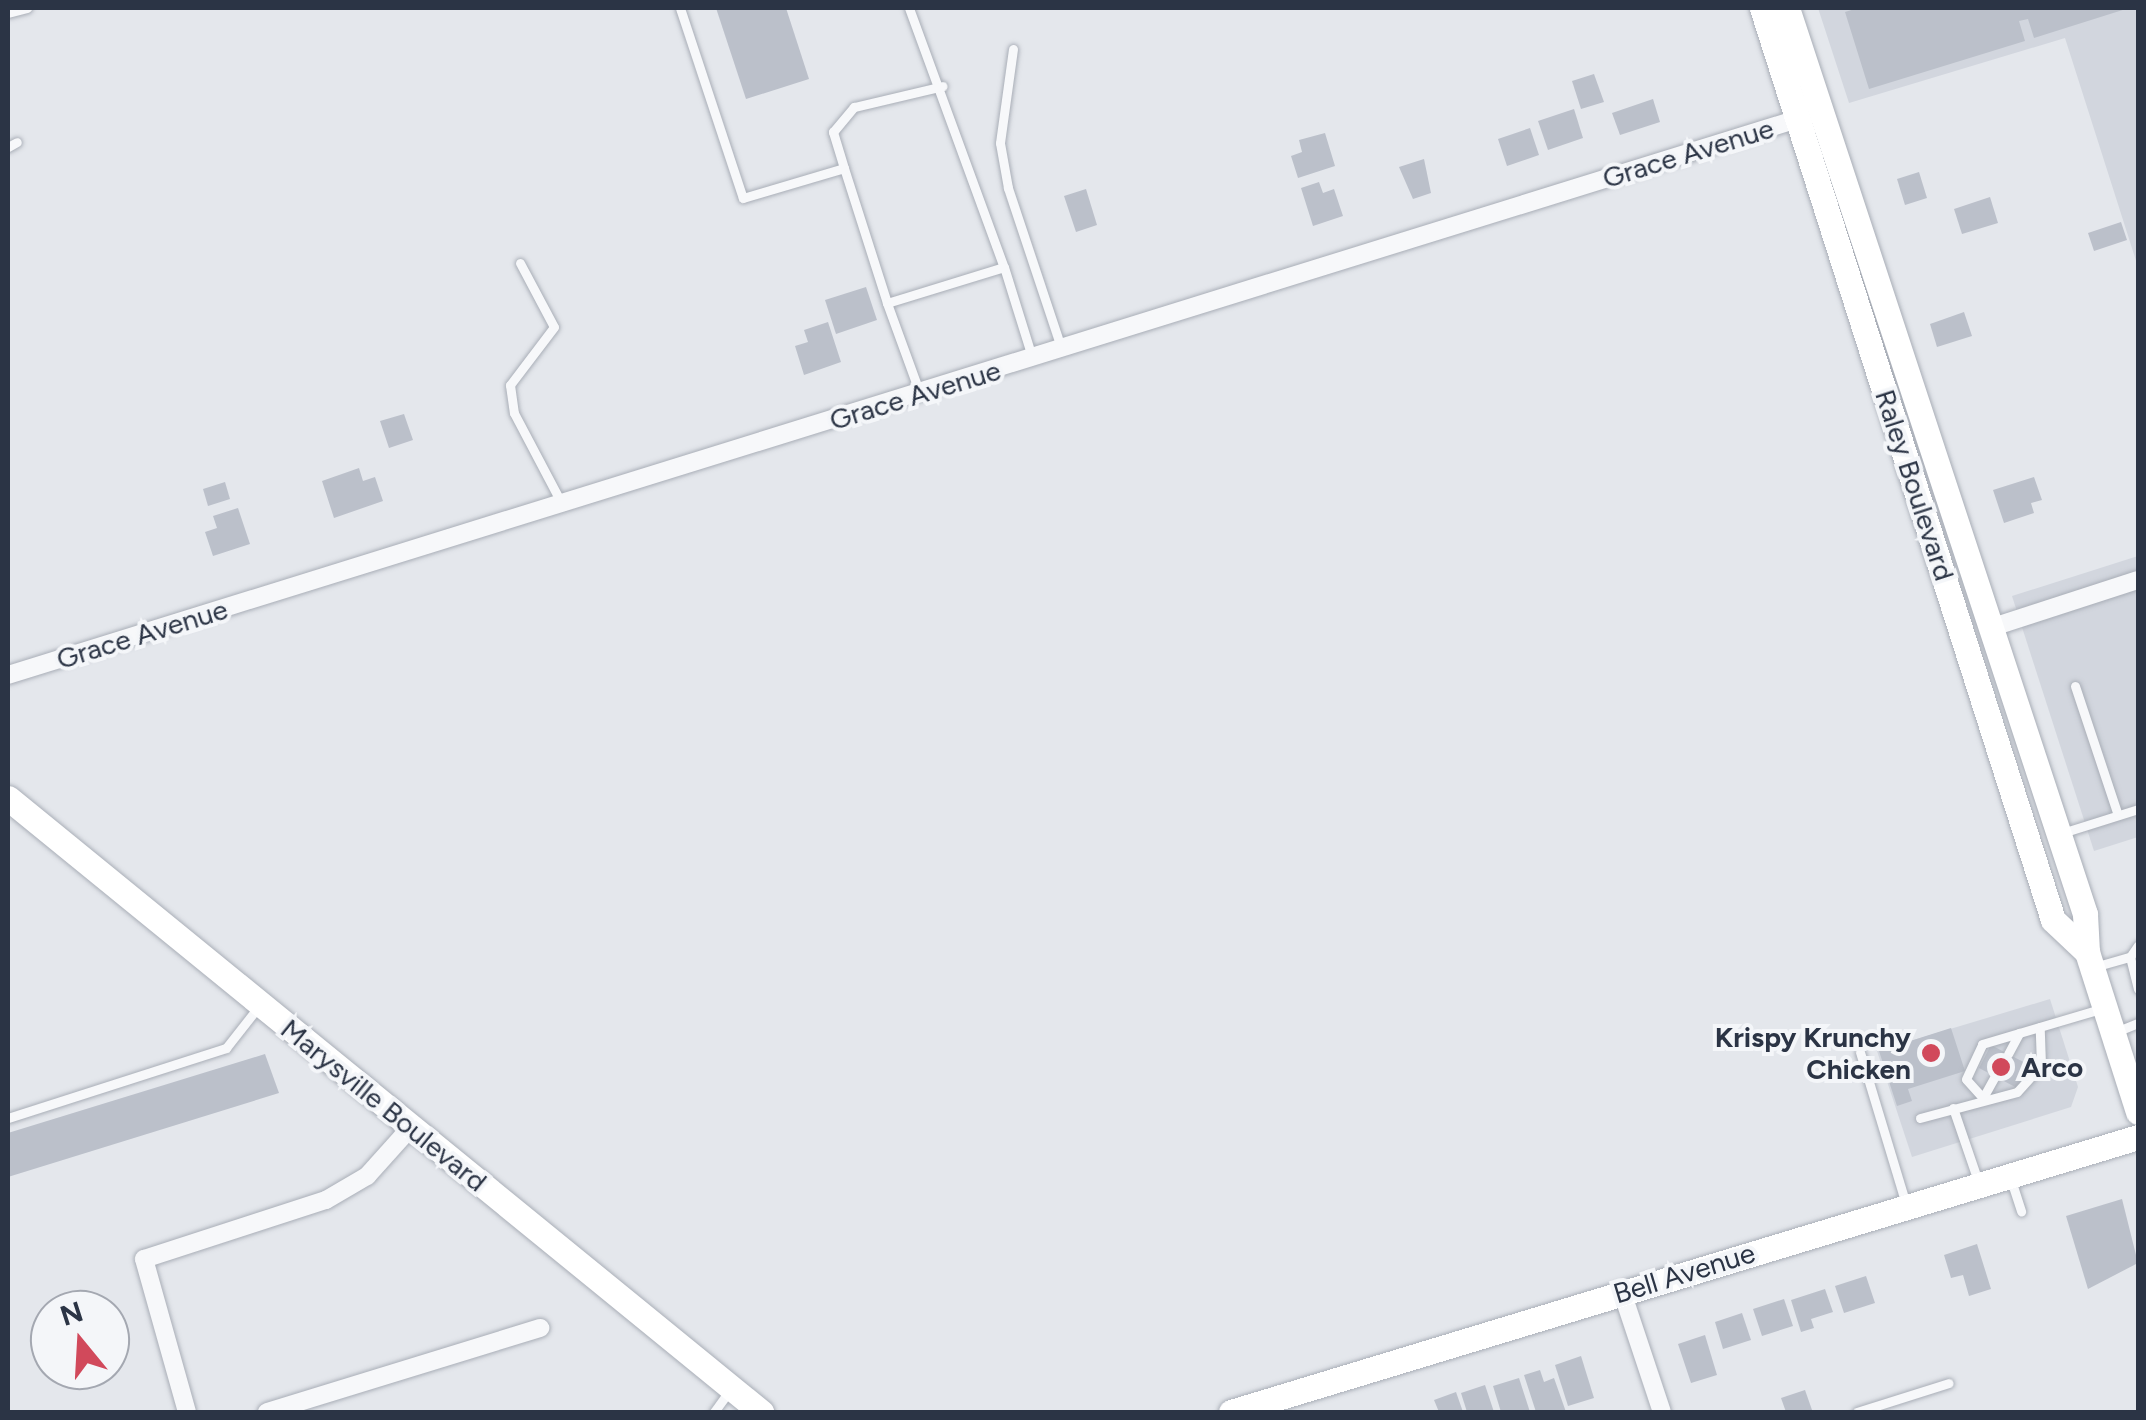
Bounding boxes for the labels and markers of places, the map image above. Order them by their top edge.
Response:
place label: Krispy Krunchy Chicken [1715,1020,1911,1086]
marker: Krispy Krunchy Chicken [1920,1042,1942,1064]
place label: Arco [2021,1050,2083,1084]
marker: Arco [1990,1056,2012,1078]

